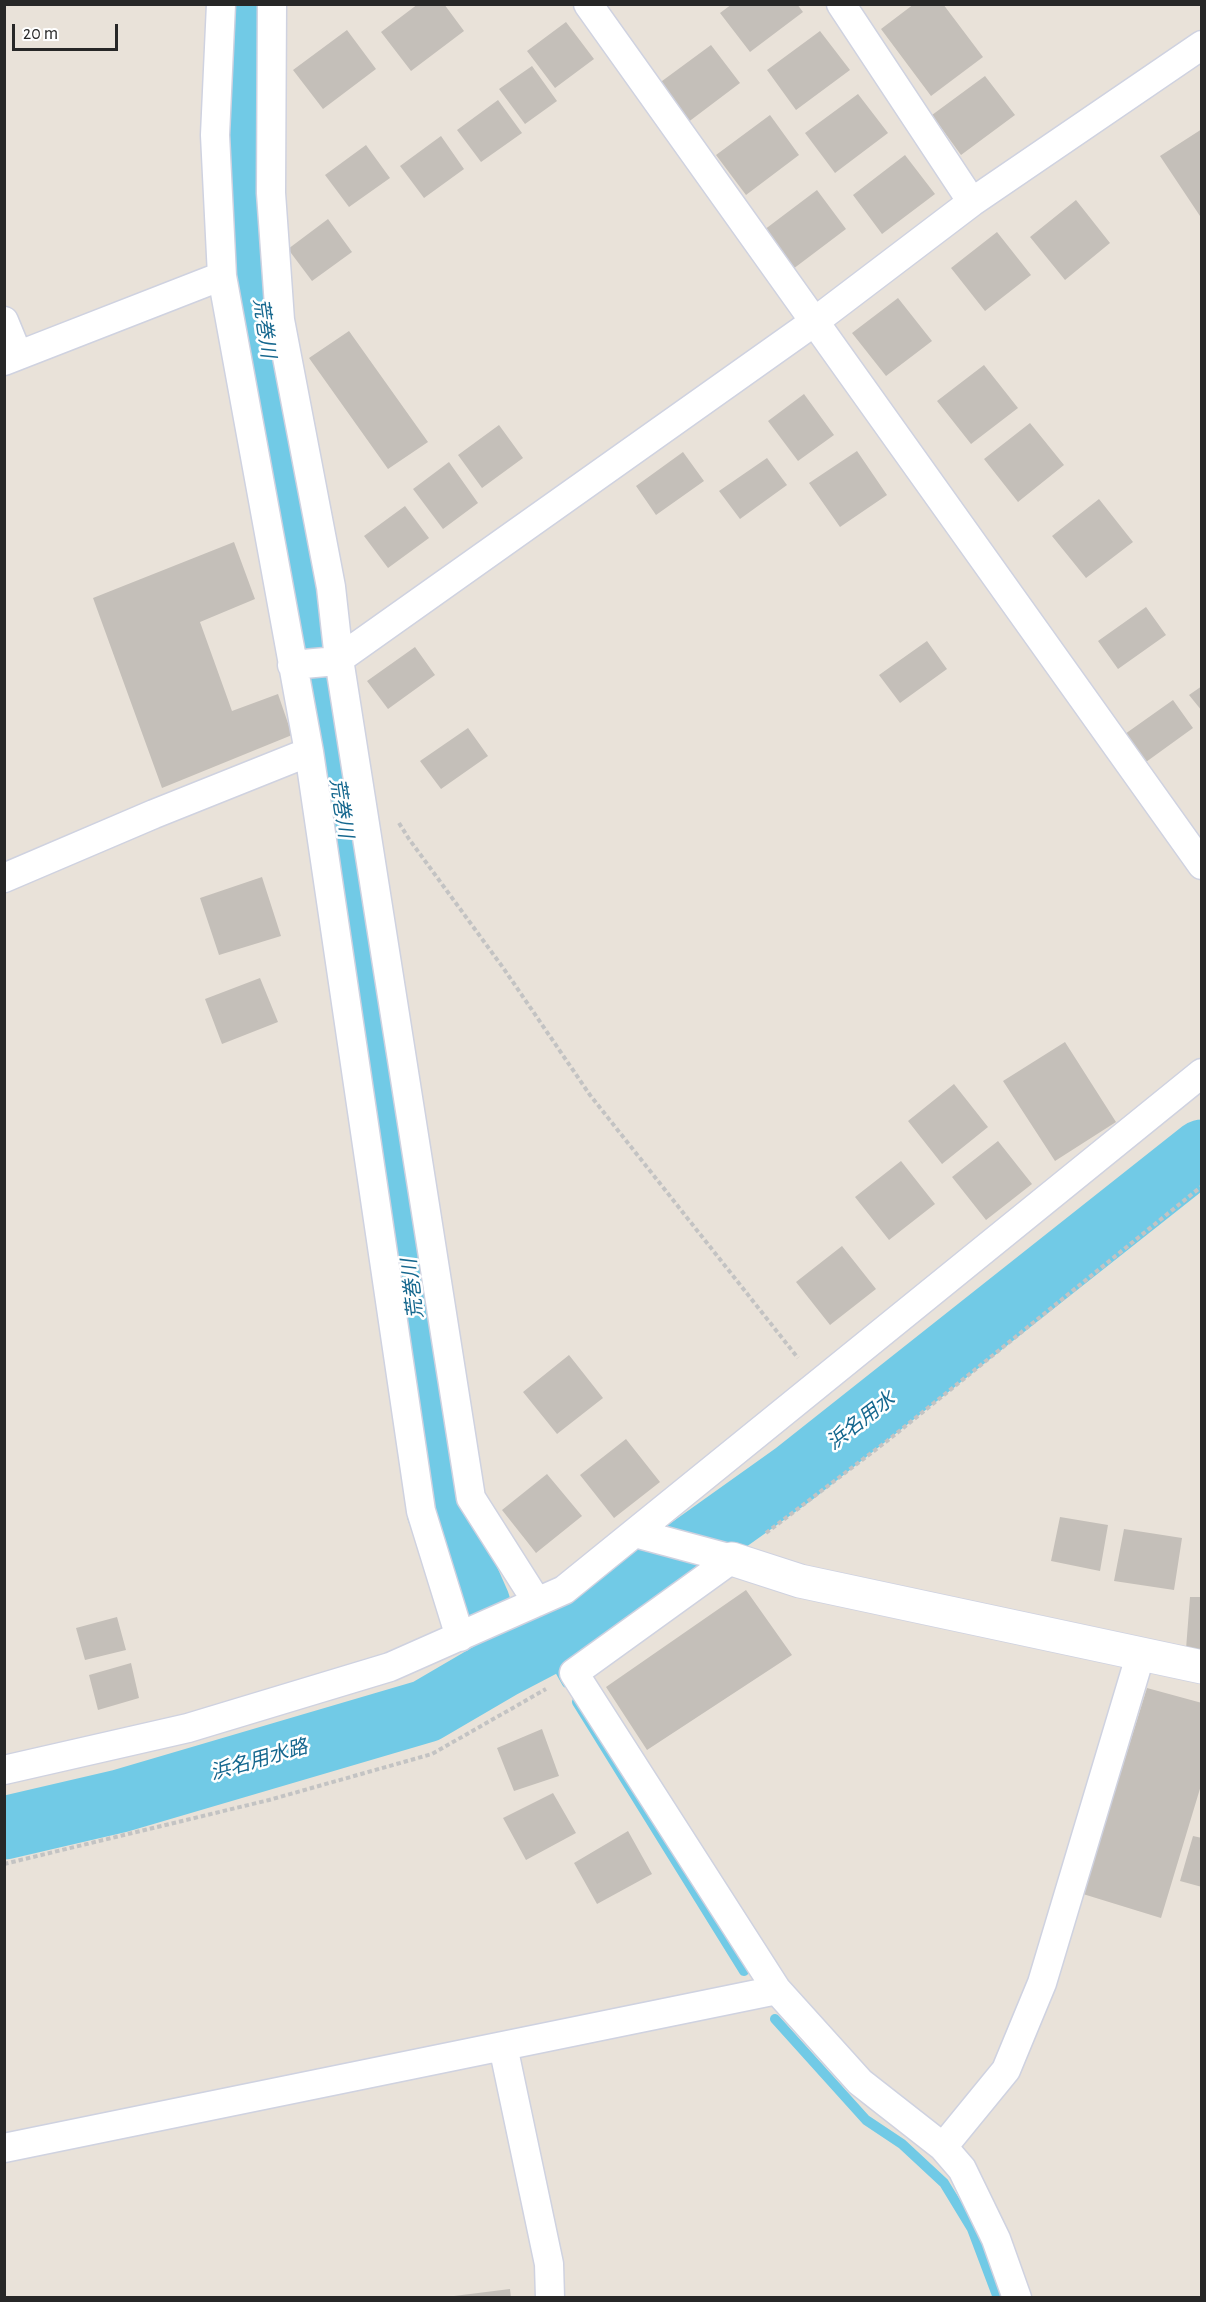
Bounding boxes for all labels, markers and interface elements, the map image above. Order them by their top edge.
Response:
scale bar [15,12,122,50]
text: 20 m [23,25,58,43]
water label: 荒巻川 [248,297,280,359]
water label: 荒巻川 [324,776,358,840]
water label: 荒巻川 [397,1258,429,1320]
water label: 浜名用水 [822,1387,900,1455]
water label: 浜名用水路 [208,1735,310,1785]

